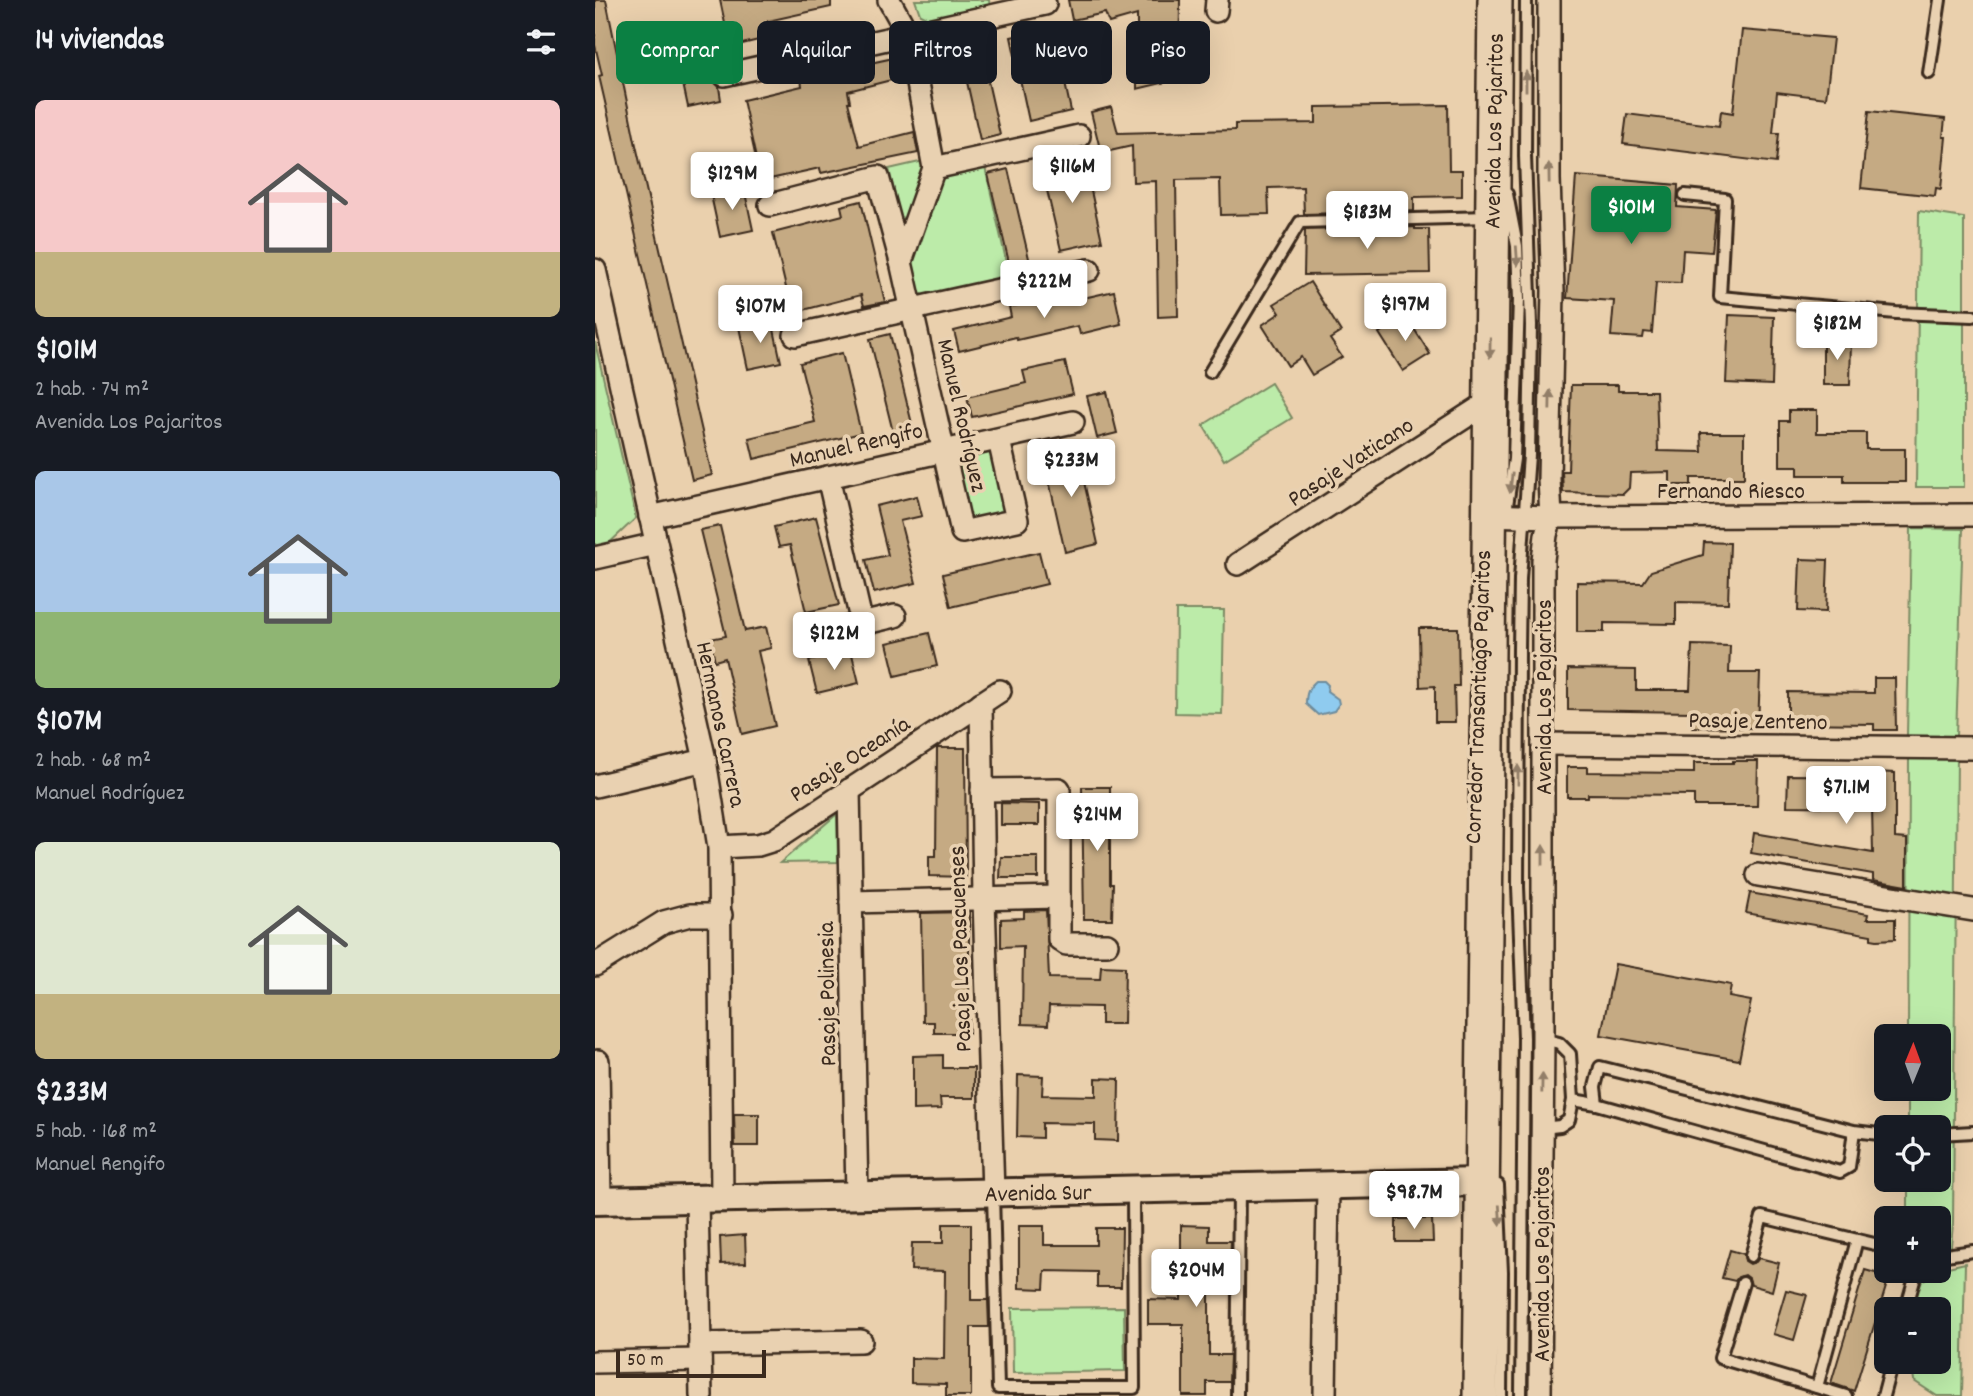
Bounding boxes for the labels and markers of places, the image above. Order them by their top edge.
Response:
pin: $116M [1023,146,1121,205]
pin: $129M [683,152,781,212]
pin: $101M [1582,187,1680,246]
pin: $183M [1318,191,1416,251]
pin: $222M [995,260,1093,320]
pin: $197M [1356,284,1454,343]
pin: $107M [711,286,809,345]
pin: $182M [1788,302,1886,362]
pin: $233M [1022,440,1120,499]
pin: $122M [785,612,883,672]
pin: $71.1M [1789,766,1903,826]
pin: $214M [1048,794,1146,853]
pin: $98.7M [1357,1172,1471,1231]
pin: $204M [1147,1250,1245,1309]

